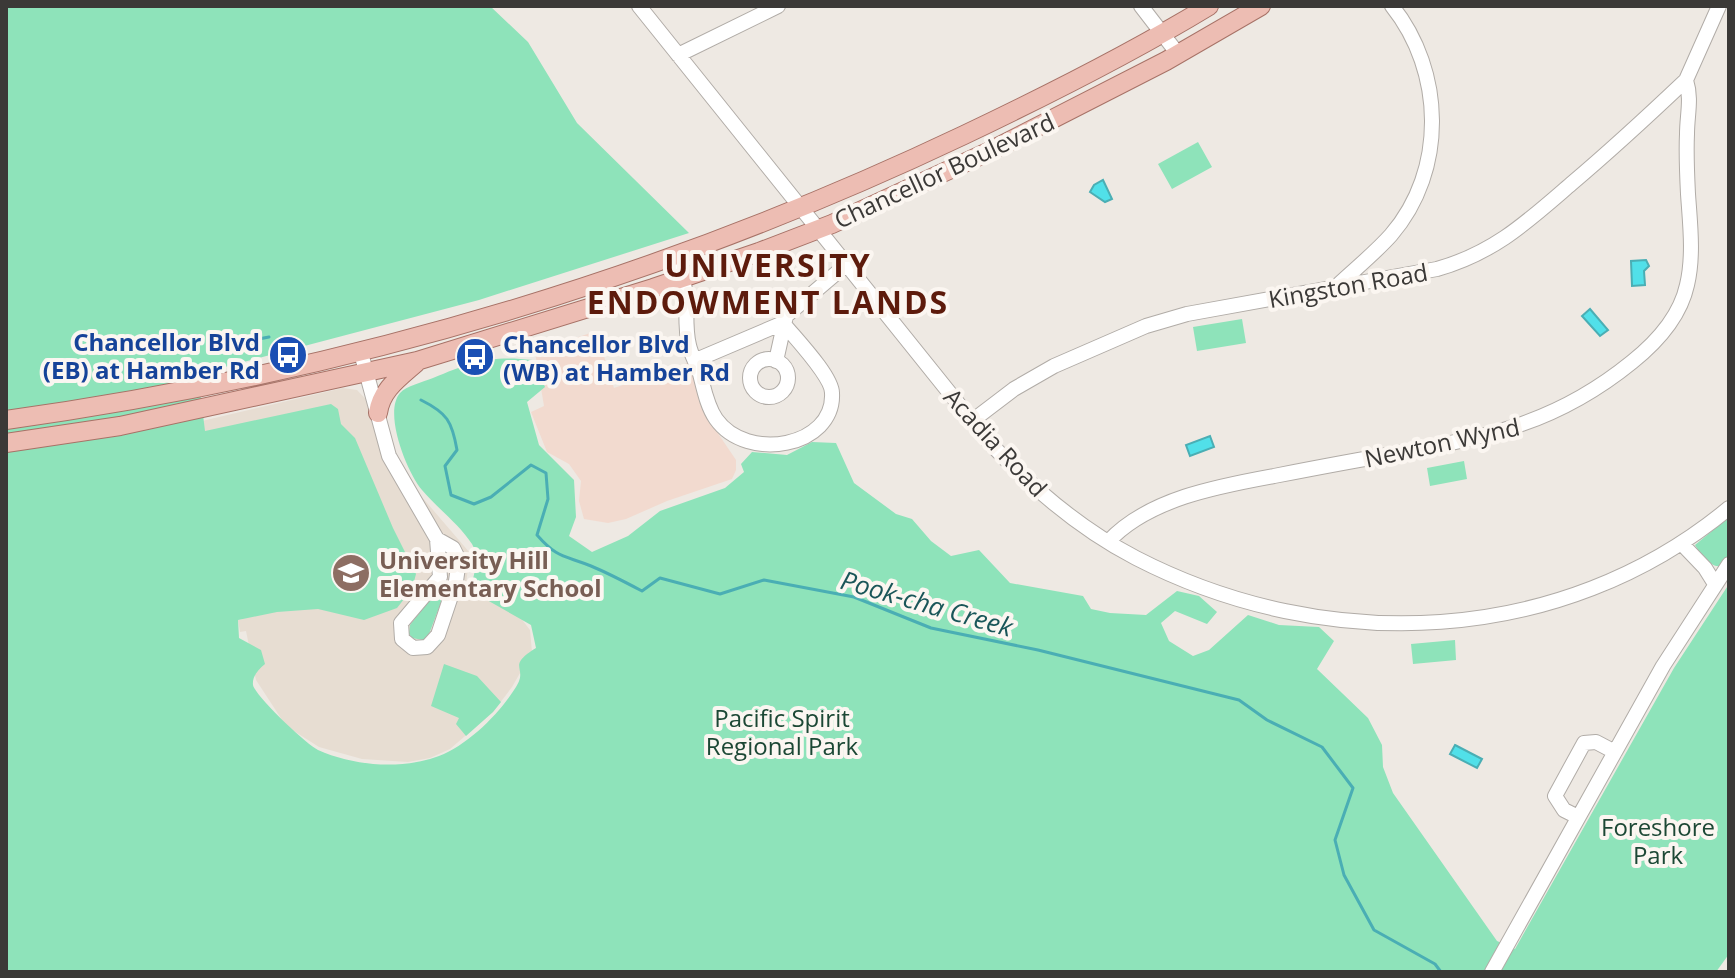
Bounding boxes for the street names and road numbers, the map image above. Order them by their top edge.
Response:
street label: Chancellor Boulevard [829,104,1059,236]
street label: Kingston Road [1266,255,1430,315]
street label: Acadia Road [937,380,1055,504]
street label: Newton Wynd [1361,409,1523,475]

